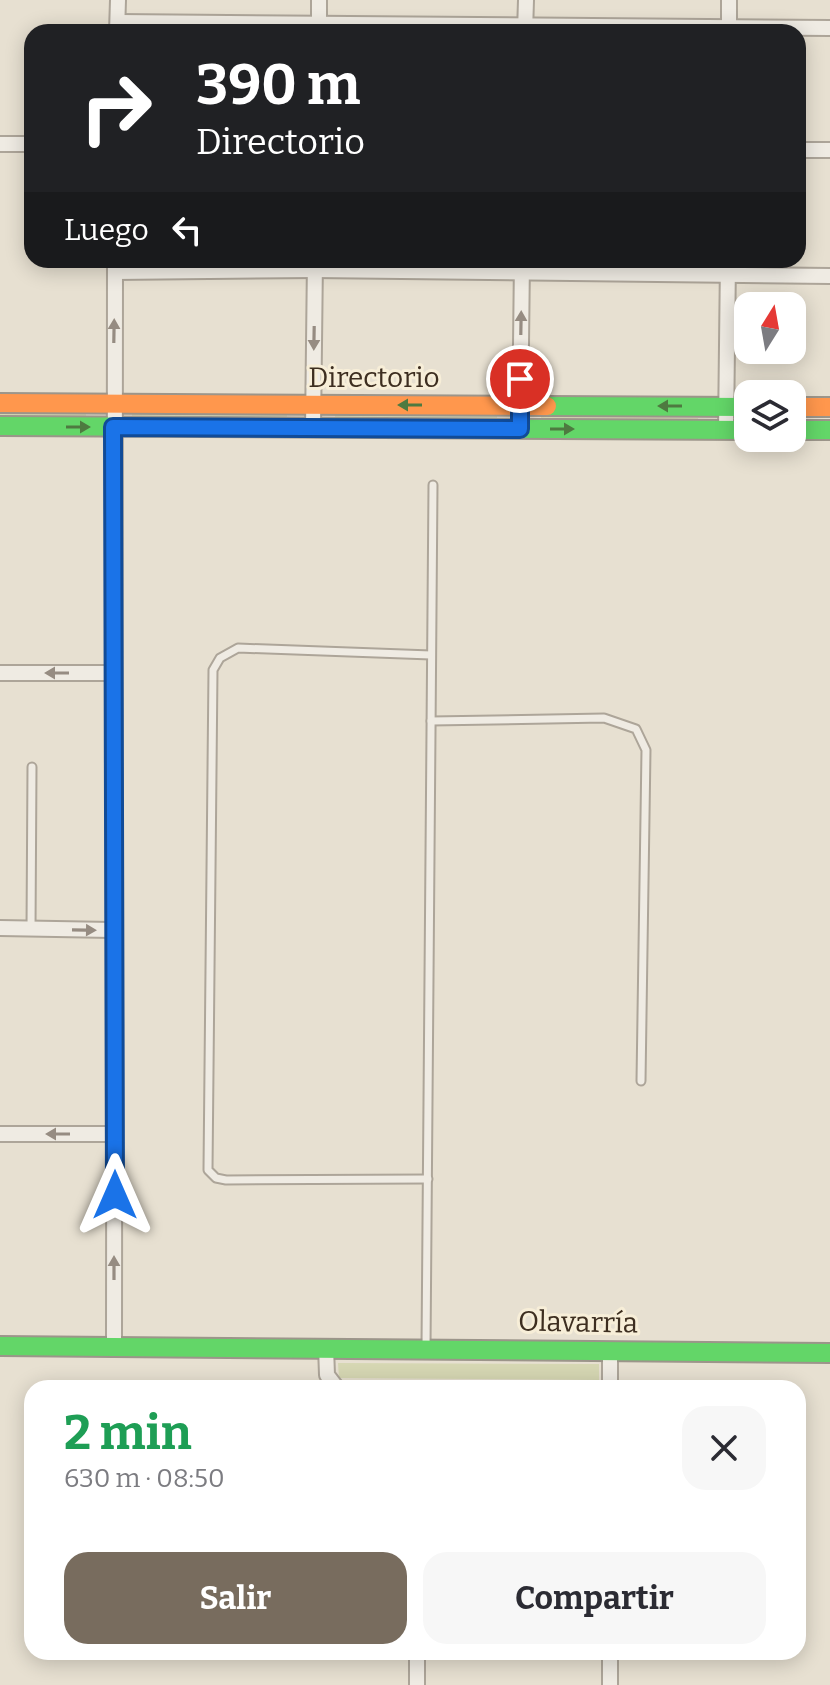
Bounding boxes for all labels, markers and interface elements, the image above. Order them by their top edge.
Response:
text: 390 m [196,52,360,119]
icon: right [64,56,168,160]
text: Directorio [196,120,365,164]
icon: left [165,208,209,252]
text: Luego [64,212,149,248]
north arrow [734,292,806,364]
map controls [734,292,806,452]
one-way arrow [515,310,527,335]
one-way arrow [108,318,120,343]
one-way arrow [308,326,320,351]
pin [486,345,554,413]
icon: arrive [498,357,542,401]
street label: Directorio [308,361,440,394]
button: layers [734,380,806,452]
one-way arrow [397,399,422,411]
one-way arrow [657,400,682,412]
one-way arrow [66,421,91,433]
one-way arrow [550,423,575,435]
one-way arrow [44,667,69,679]
one-way arrow [72,923,97,936]
one-way arrow [45,1128,70,1140]
position arrow [73,1153,157,1237]
one-way arrow [108,1255,120,1280]
street label: Olavarría [518,1304,638,1340]
text: 2 min [64,1404,192,1462]
button: close [682,1406,766,1490]
text: 630 m · 08:50 [64,1463,225,1494]
button: Salir [64,1552,407,1644]
button: Compartir [423,1552,766,1644]

